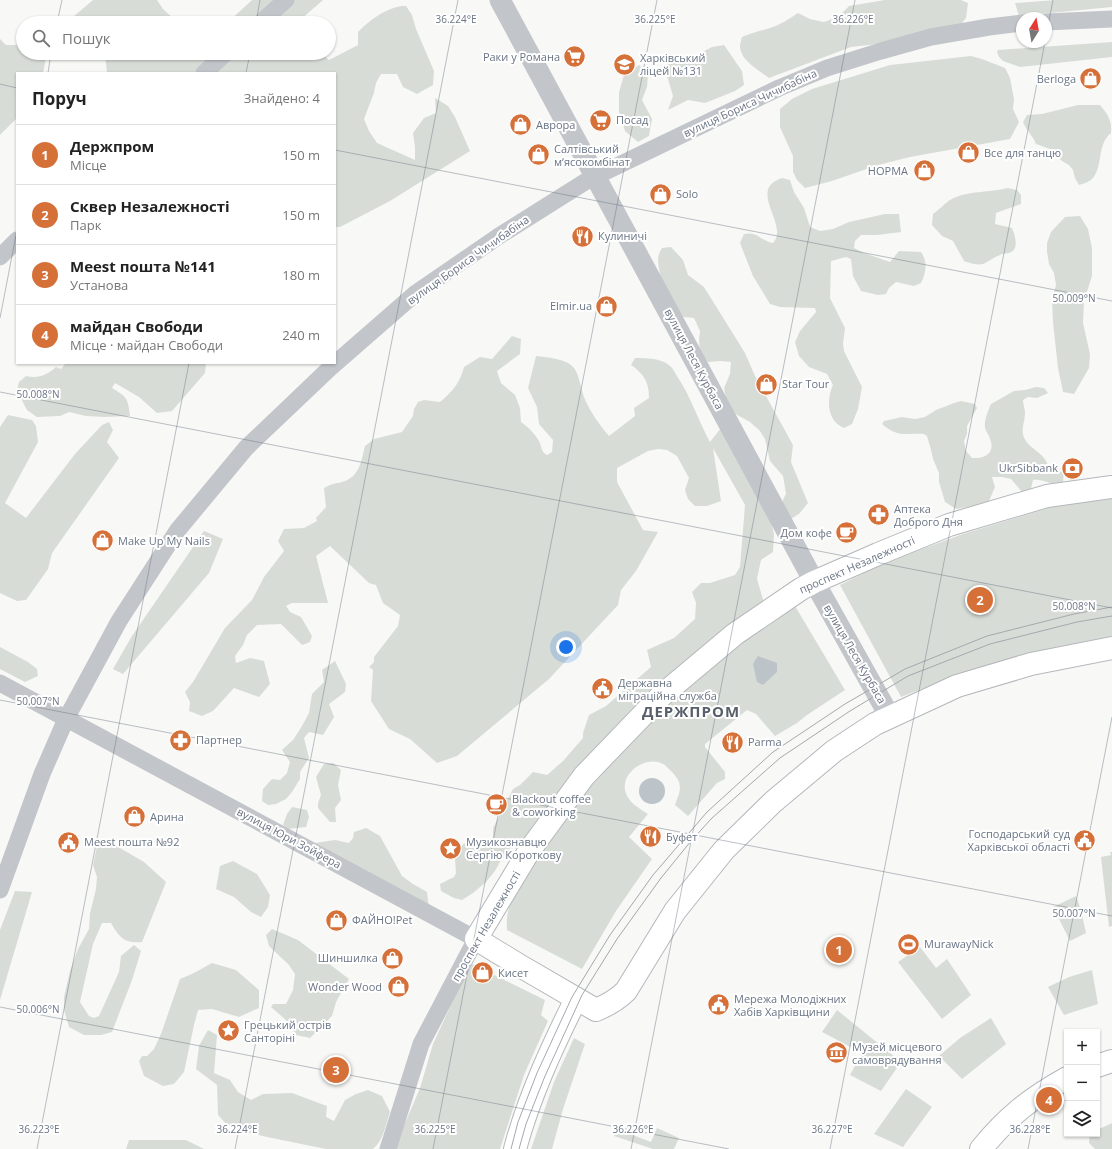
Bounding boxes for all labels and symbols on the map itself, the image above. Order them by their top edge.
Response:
text: 36.224°E [435,12,477,26]
text: 36.225°E [634,12,676,26]
text: 36.226°E [832,12,874,26]
north arrow [1016,12,1052,48]
supermarket icon: Раки у Романа [562,44,588,70]
place label: Раки у Романа [483,49,560,64]
place label: Харківський ліцей №131 [640,50,705,78]
school or university icon: Харківський ліцей №131 [612,51,638,77]
street label: вулиця Бориса Чичибабіна [681,65,819,140]
shop icon: Berloga [1078,66,1104,92]
place label: Berloga [1037,71,1076,86]
supermarket icon: Посад [588,107,614,133]
shop icon: Аврора [508,112,534,138]
place label: Посад [616,112,649,127]
place label: Аврора [536,117,575,132]
shop icon: Все для танцю [955,140,981,166]
place label: Салтівський мʼясокомбінат [554,141,630,169]
shop icon: Салтівський мʼясокомбінат [526,142,552,168]
place label: Все для танцю [984,145,1061,160]
shop icon: НОРМА [911,158,937,184]
place label: НОРМА [868,163,908,178]
shop icon: Solo [648,181,674,207]
place label: Solo [676,186,698,201]
street label: вулиця Бориса Чичибабіна [404,212,532,307]
restaurant icon: Кулиничі [569,223,595,249]
place label: Кулиничі [598,228,647,243]
text: 50.009°N [1052,291,1096,305]
shop icon: Elmir.ua [594,293,620,319]
place label: Elmir.ua [550,298,592,313]
street label: вулиця Леся Курбаса [662,306,727,412]
shop icon: Star Tour [754,371,780,397]
place label: Star Tour [782,376,830,391]
text: 50.008°N [16,387,60,401]
bank icon: UkrSibbank [1060,455,1086,481]
place label: UkrSibbank [999,460,1058,475]
place label: Аптека Доброго Дня [894,501,963,529]
pharmacy icon: Аптека Доброго Дня [866,502,892,528]
cafe icon: Дом кофе [834,520,860,546]
place label: Дом кофе [781,525,832,540]
shop icon: Make Up My Nails [90,528,116,554]
street label: проспект Незалежності [797,532,917,597]
place label: Make Up My Nails [118,533,210,548]
pin: 2 [967,585,993,615]
text: 50.008°N [1052,599,1096,613]
street label: вулиця Леся Курбаса [821,601,890,706]
your location [556,637,576,657]
place label: Державна міграційна служба [618,675,717,703]
public building icon: Державна міграційна служба [589,676,615,702]
text: 50.007°N [16,694,60,708]
district label: ДЕРЖПРОМ [642,701,740,721]
pharmacy icon: Партнер [168,727,194,753]
restaurant icon: Parma [720,729,746,755]
place label: Партнер [196,732,242,747]
place label: Parma [748,734,782,749]
place label: Blackout coffee & coworking [512,791,591,819]
cafe icon: Blackout coffee & coworking [483,792,509,818]
shop icon: Арина [122,804,148,830]
street label: вулиця Юри Зойфера [235,804,344,871]
place label: Арина [150,809,184,824]
restaurant icon: Буфет [637,824,663,850]
place label: Господарський суд Харківської області [968,826,1071,854]
public building icon: Господарський суд Харківської області [1072,827,1098,853]
public building icon: Meest пошта №92 [55,829,81,855]
place label: Буфет [666,829,697,844]
place label: Meest пошта №92 [84,834,179,849]
place label: Музикознавцю Сергію Короткову [466,834,562,862]
place icon: Музикознавцю Сергію Короткову [438,835,464,861]
street label: проспект Незалежності [448,868,523,984]
text: 50.007°N [1052,906,1096,920]
shop icon: ФАЙНО!Pet [323,907,349,933]
place label: ФАЙНО!Pet [352,912,412,927]
sports icon: MurawayNick [896,931,922,957]
pin: 1 [826,935,852,965]
place label: MurawayNick [924,936,994,951]
shop icon: Шиншилка [380,945,406,971]
place label: Шиншилка [318,950,378,965]
shop icon: Кисет [469,960,495,986]
place label: Кисет [498,965,528,980]
shop icon: Wonder Wood [385,974,411,1000]
place label: Wonder Wood [308,979,382,994]
place label: Мережа Молодіжних Хабів Харківщини [734,991,847,1019]
public building icon: Мережа Молодіжних Хабів Харківщини [705,992,731,1018]
text: 50.006°N [16,1002,60,1016]
place label: Грецький острів Санторіні [244,1017,331,1045]
place icon: Грецький острів Санторіні [215,1018,241,1044]
place label: Музей місцевого самоврядування [852,1039,943,1067]
museum icon: Музей місцевого самоврядування [824,1040,850,1066]
pin: 3 [323,1055,349,1085]
pin: 4 [1036,1085,1062,1115]
text: 36.223°E [18,1122,60,1136]
text: 36.224°E [216,1122,258,1136]
text: 36.225°E [414,1122,456,1136]
text: 36.226°E [612,1122,654,1136]
text: 36.227°E [811,1122,853,1136]
text: 36.228°E [1009,1122,1051,1136]

